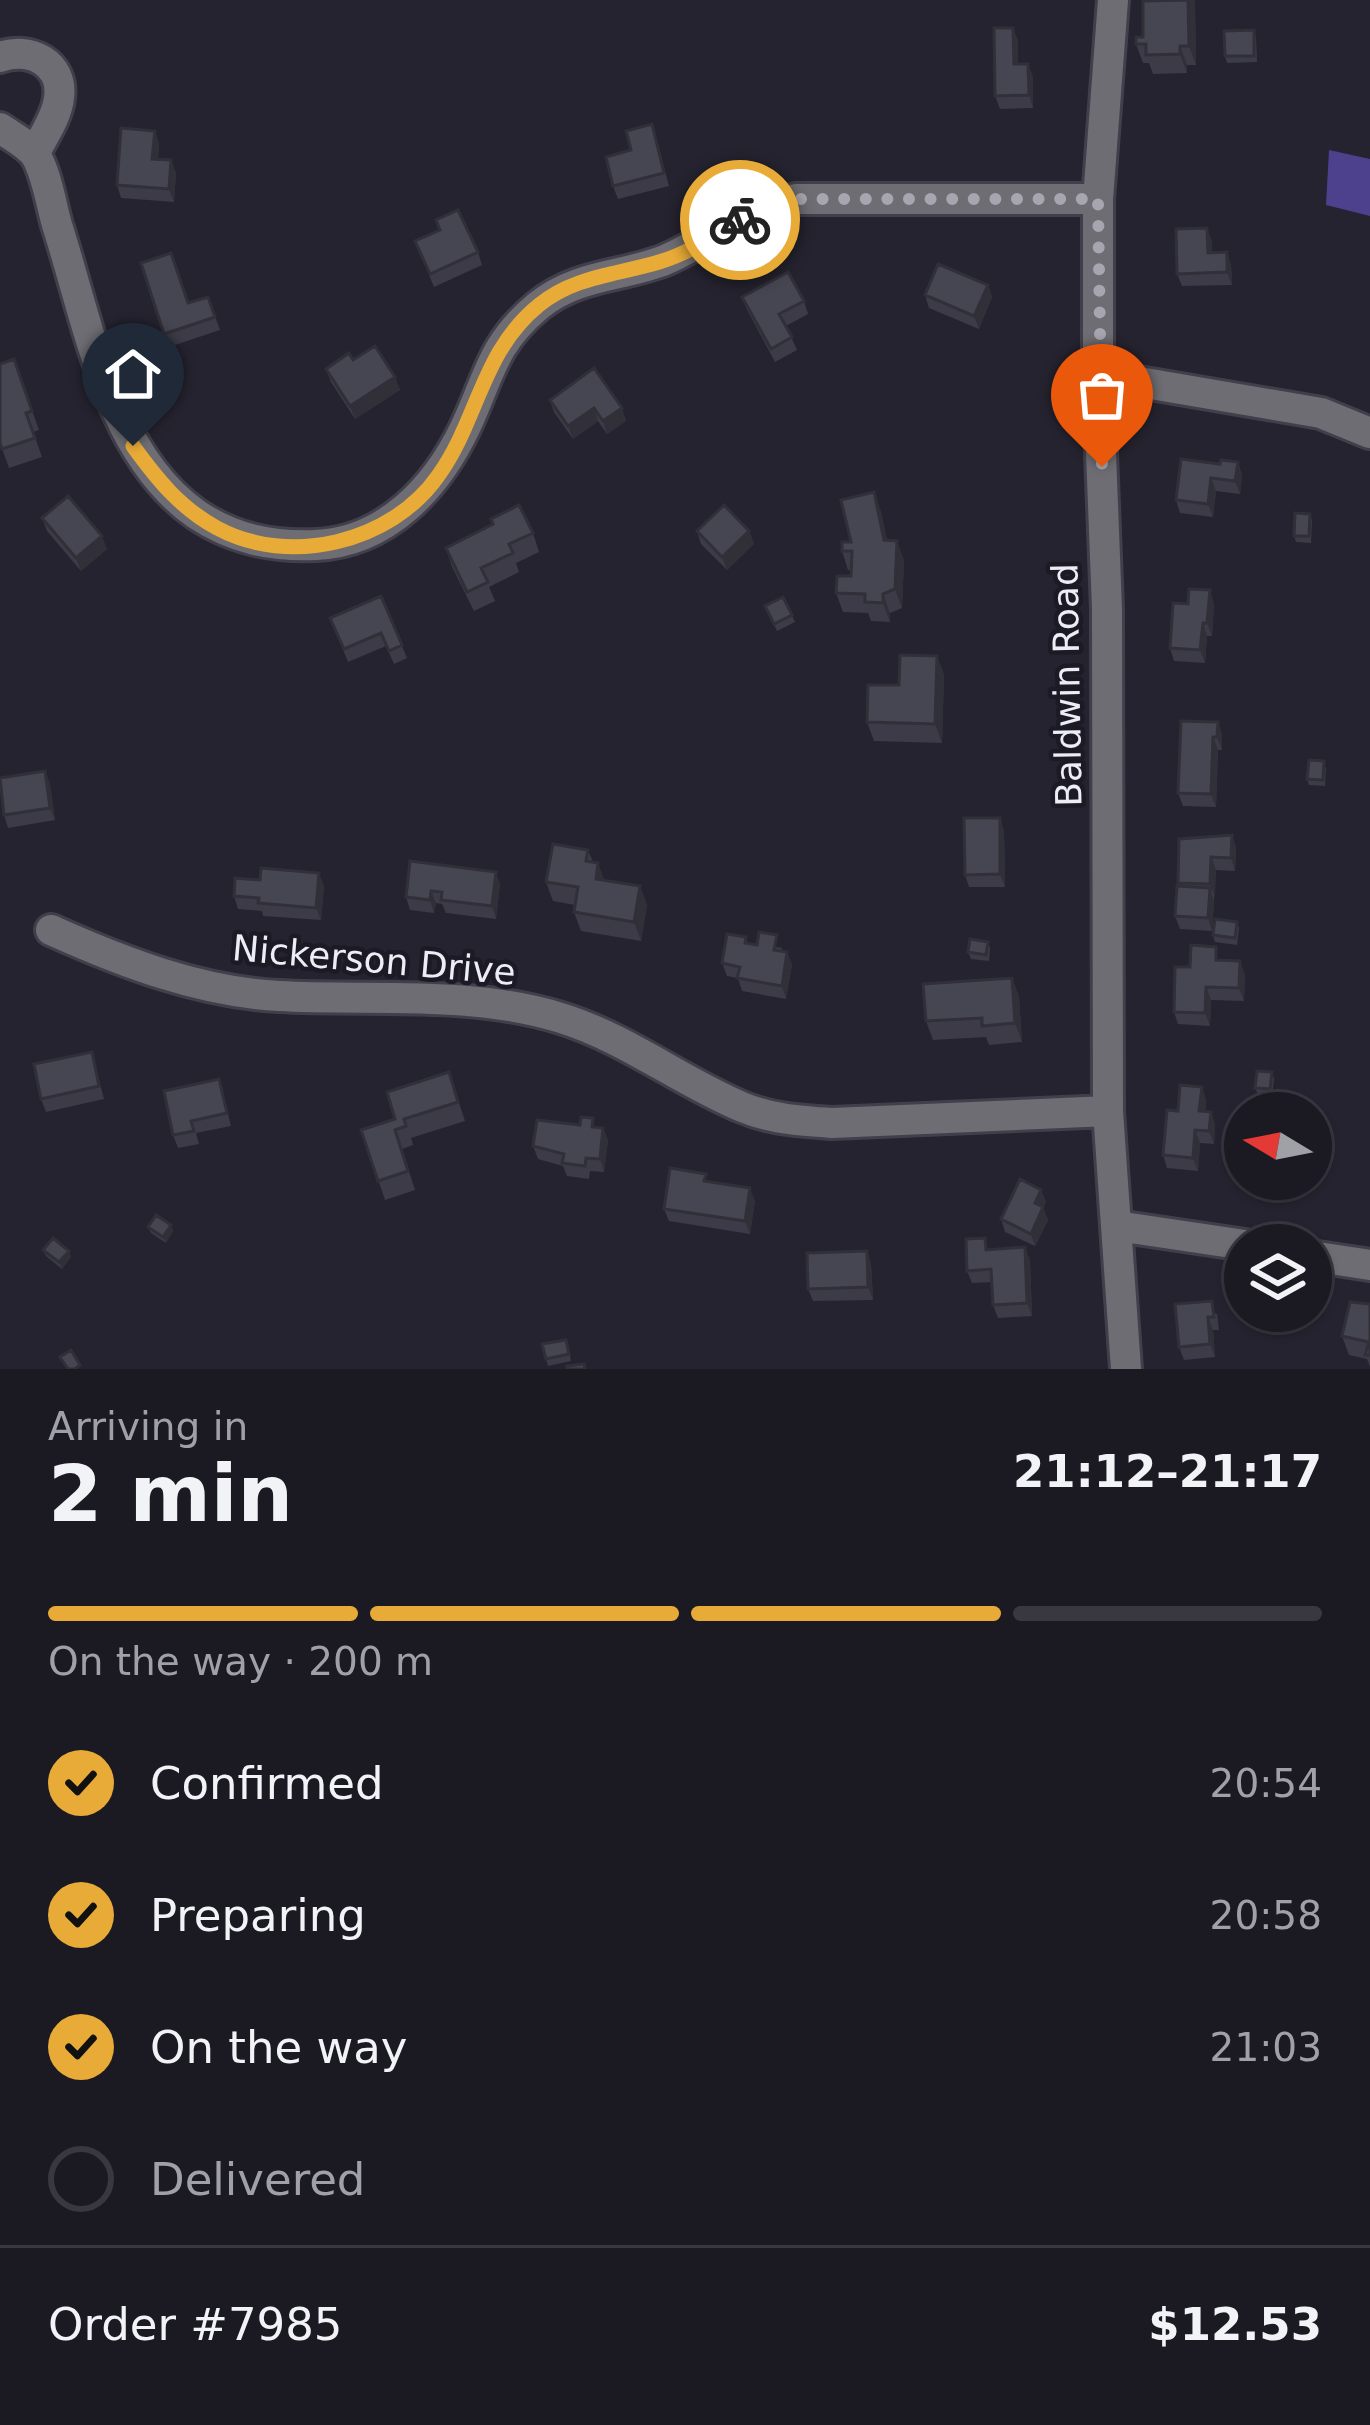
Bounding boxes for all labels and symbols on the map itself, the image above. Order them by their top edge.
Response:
courier [680,160,800,280]
pin [82,323,184,446]
pin [1051,344,1153,467]
street label: Baldwin Road [1044,563,1090,807]
street label: Nickerson Drive [231,927,517,993]
north arrow [1224,1092,1332,1200]

